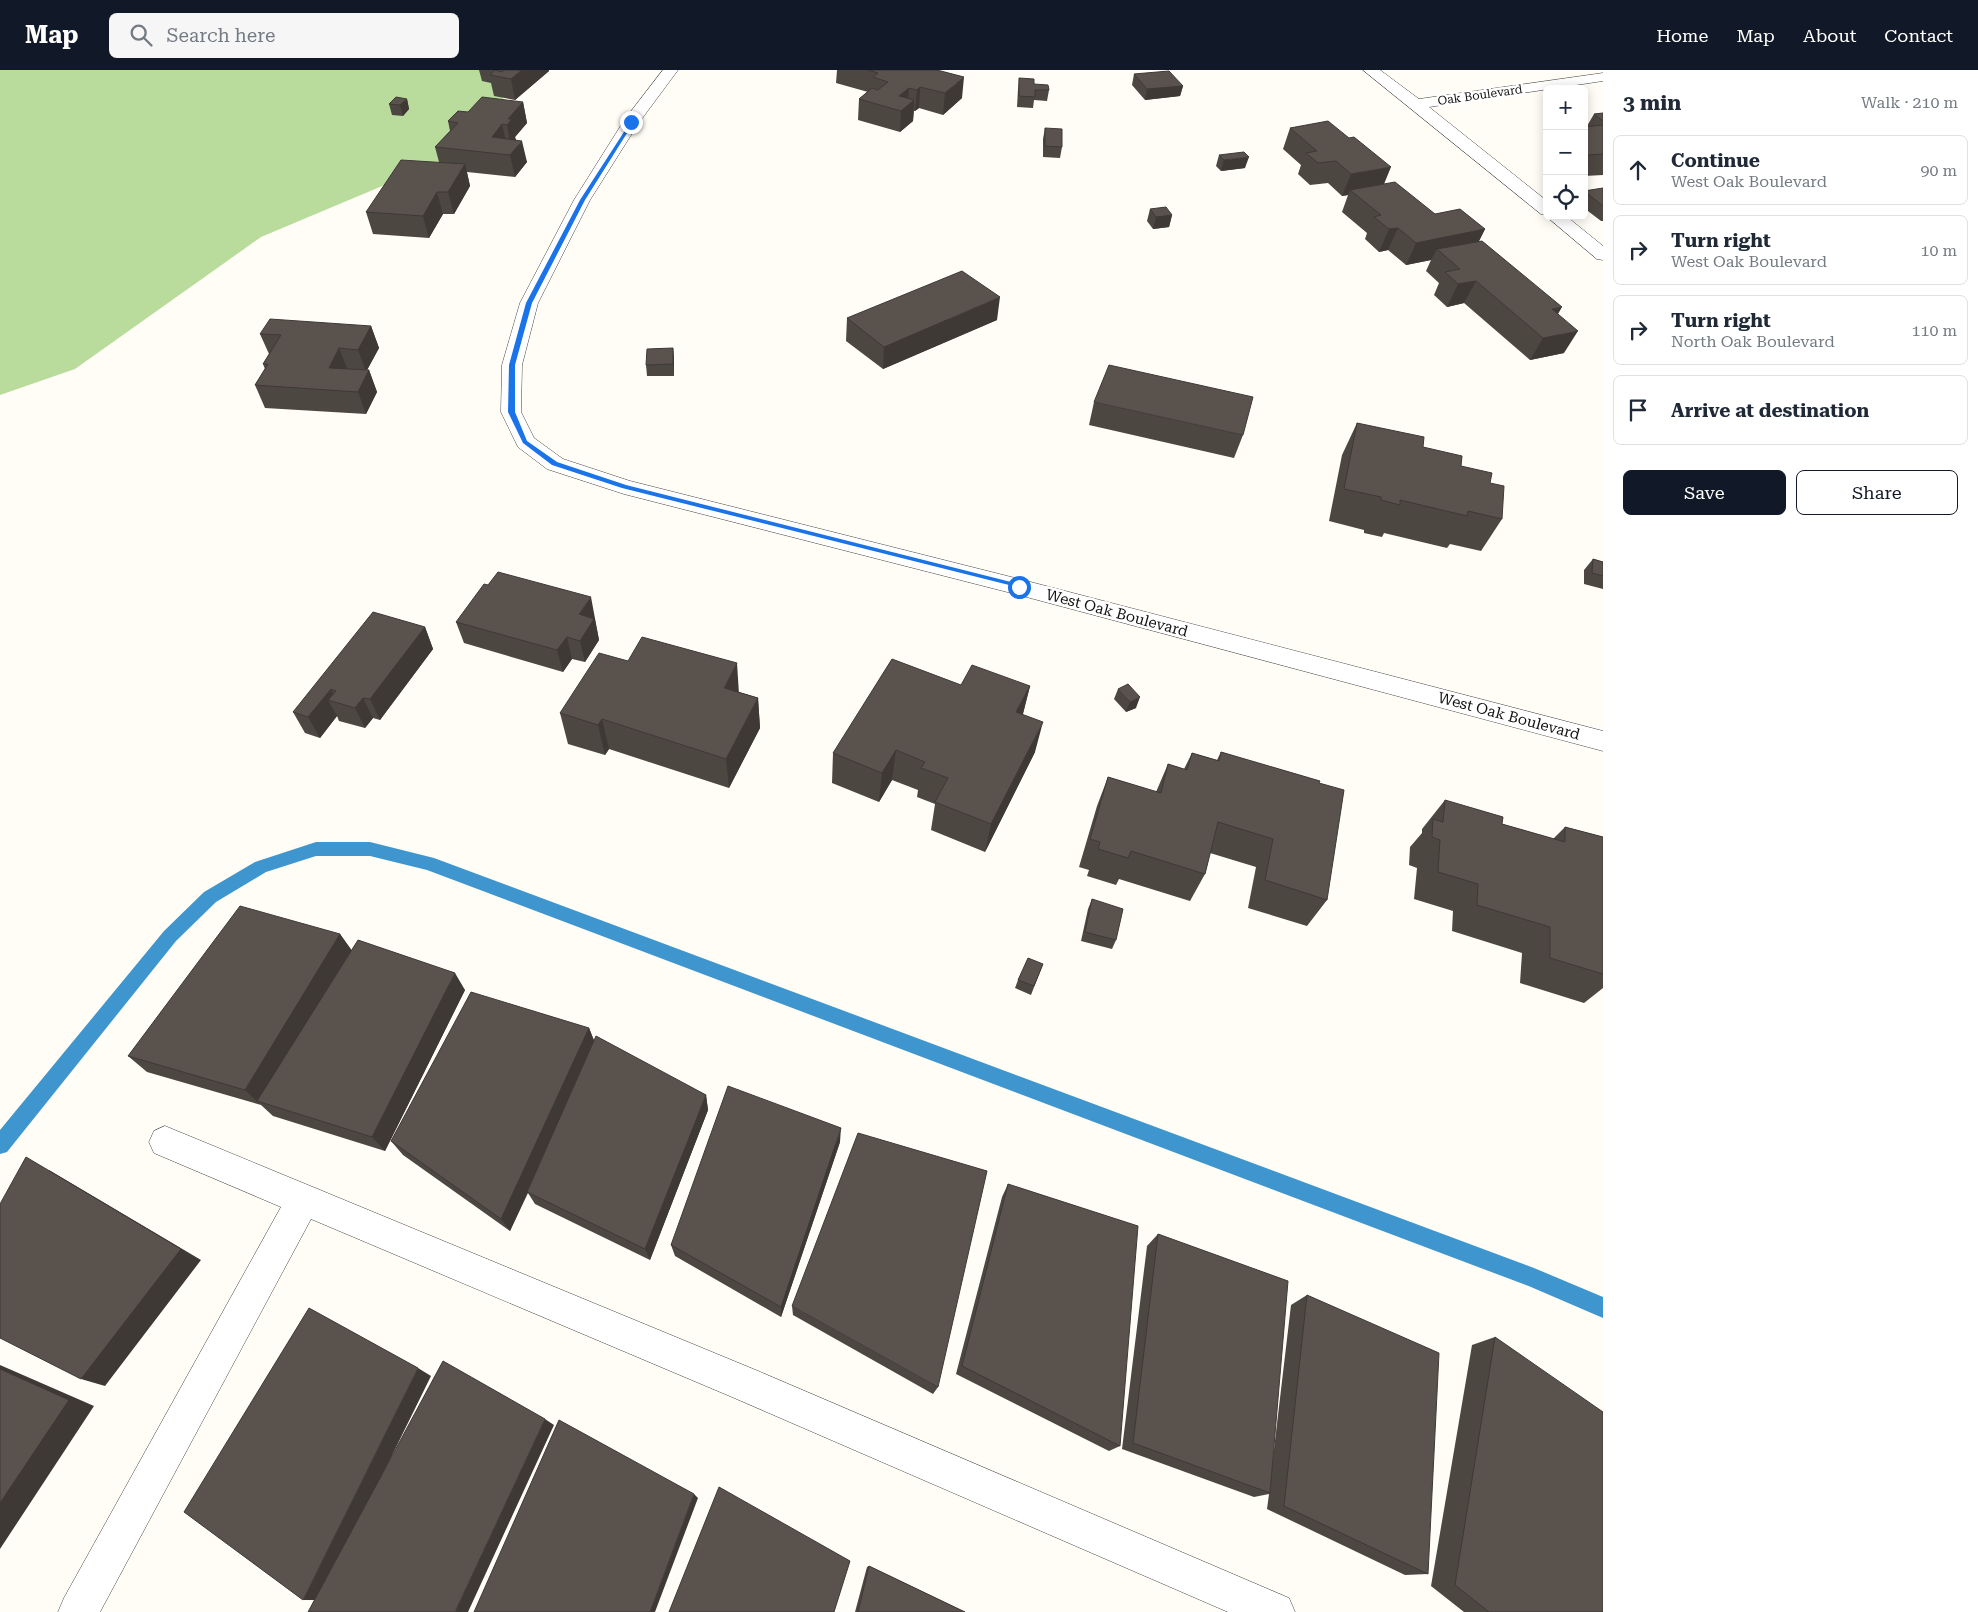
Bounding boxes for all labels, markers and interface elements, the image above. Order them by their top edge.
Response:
search box [109,13,459,58]
text: Map [25,21,79,49]
icon: search [127,21,155,49]
text: Search here [167,24,275,47]
text: Home [1656,25,1708,46]
text: Map [1736,25,1775,46]
text: About [1803,25,1856,46]
text: Contact [1884,25,1953,46]
street label: Oak Boulevard [1437,82,1524,108]
map controls [1543,85,1588,220]
button: + [1543,85,1588,130]
text: 3 min [1623,91,1681,115]
text: Walk · 210 m [1861,93,1958,112]
route end [620,111,643,134]
button: − [1543,130,1588,175]
text: Continue [1671,149,1760,172]
icon: ahead [1624,156,1652,184]
text: 90 m [1920,161,1957,180]
text: West Oak Boulevard [1671,172,1827,191]
button: locate [1543,175,1588,220]
text: Turn right [1671,229,1771,252]
icon: right [1624,236,1652,264]
text: 10 m [1920,241,1957,260]
text: West Oak Boulevard [1671,252,1827,271]
text: Turn right [1671,309,1771,332]
icon: right [1624,316,1652,344]
text: 110 m [1911,321,1957,340]
text: North Oak Boulevard [1671,332,1835,351]
icon: arrive [1624,396,1652,424]
text: Arrive at destination [1671,399,1869,422]
button: Save [1623,470,1786,515]
button: Share [1796,470,1958,515]
route start [1008,576,1031,599]
street label: West Oak Boulevard [1044,585,1190,641]
street label: West Oak Boulevard [1436,688,1582,744]

